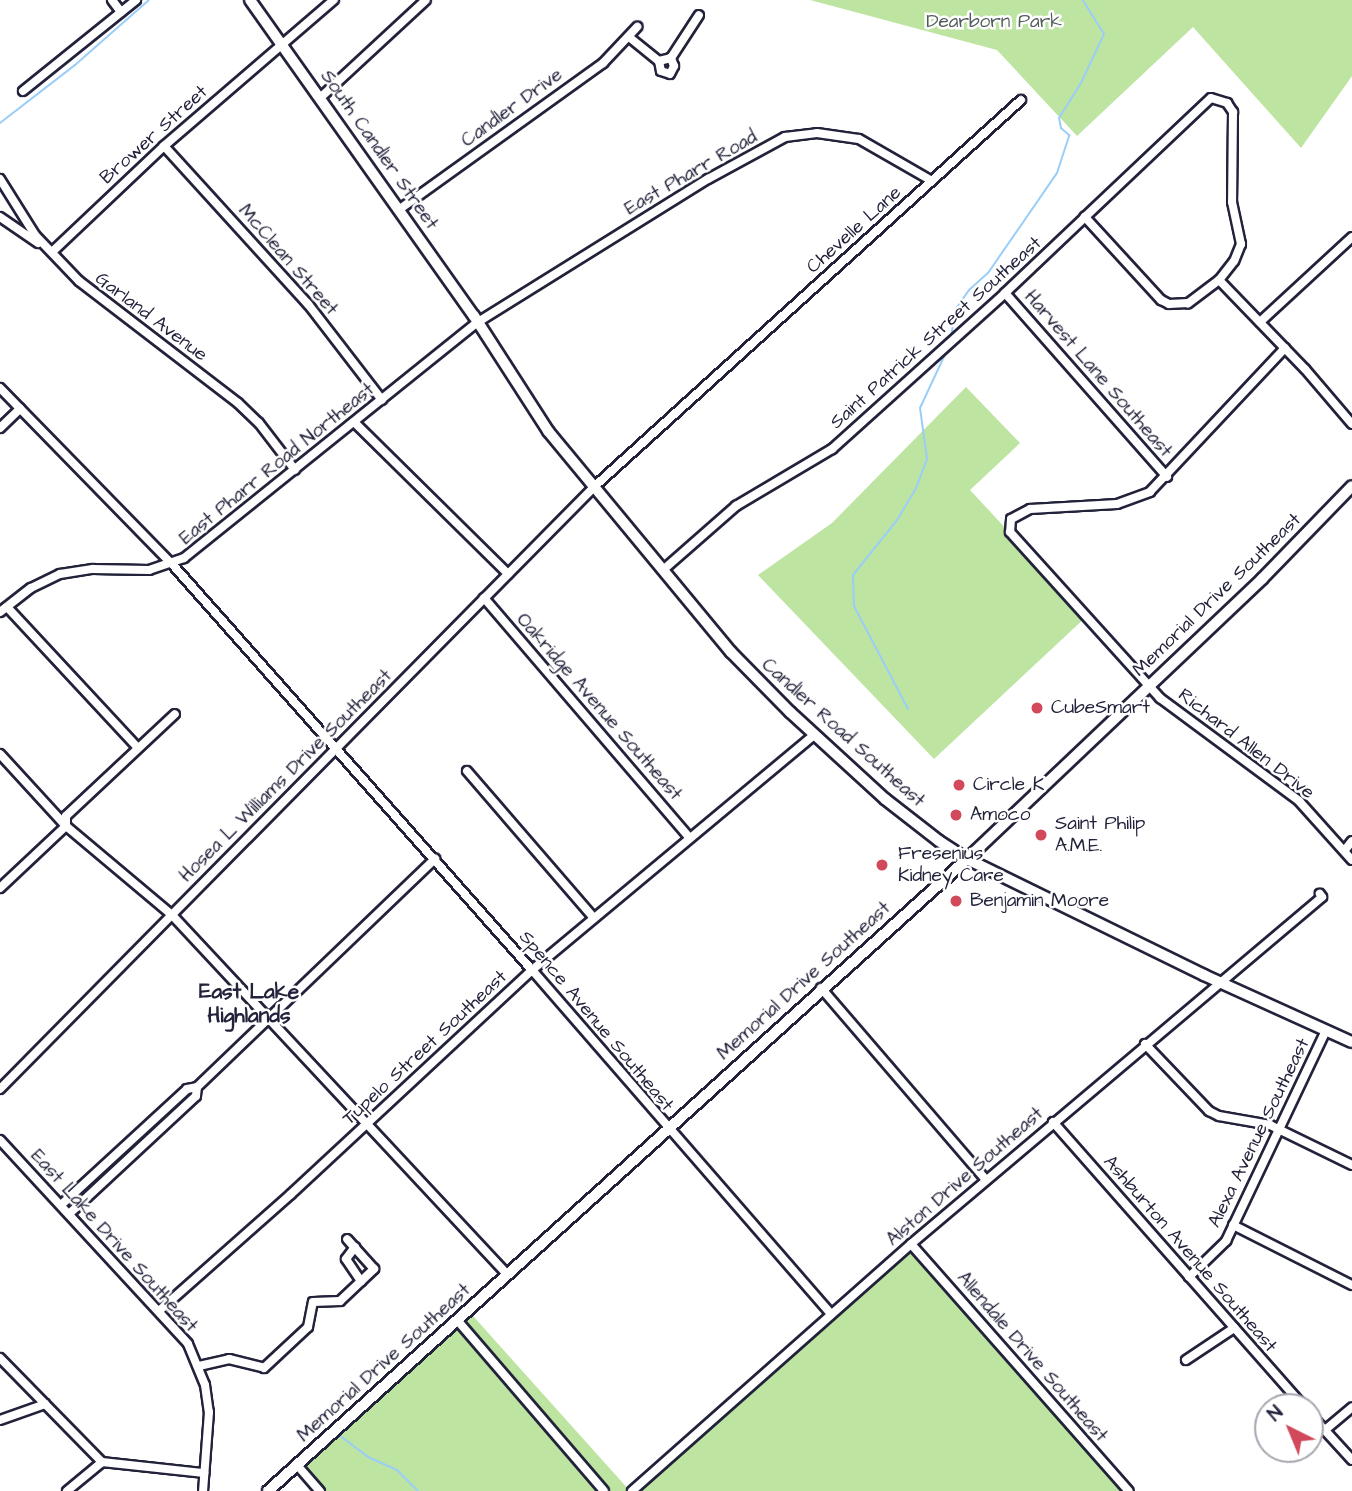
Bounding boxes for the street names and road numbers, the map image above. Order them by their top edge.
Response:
street label: Candler Drive [457,64,567,152]
street label: South Candler Street [315,66,443,234]
street label: Brower Street [95,81,213,189]
street label: East Pharr Road [621,126,761,220]
street label: Chevelle Lane [802,181,906,279]
street label: McClean Street [234,200,342,320]
street label: Saint Patrick Street Southeast [826,232,1046,434]
street label: Garland Avenue [90,267,212,367]
street label: Harvest Lane Southeast [1019,286,1177,462]
street label: East Pharr Road Northeast [175,378,379,550]
street label: Memorial Drive Southeast [1128,509,1306,681]
street label: Oakridge Avenue Southeast [511,609,687,805]
street label: Candler Road Southeast [757,654,929,812]
street label: Hosea L Williams Drive Southeast [175,665,397,887]
street label: Richard Allen Drive [1173,684,1319,804]
street label: Memorial Drive Southeast [713,897,895,1065]
street label: Spence Avenue Southeast [514,926,678,1116]
street label: Tupelo Street Southeast [338,966,512,1130]
street label: Alexa Avenue Southeast [1203,1035,1315,1231]
street label: Alston Drive Southeast [882,1103,1048,1251]
street label: East Lake Drive Southeast [26,1145,202,1337]
street label: Ashburton Avenue Southeast [1098,1151,1282,1357]
street label: Allendale Drive Southeast [952,1267,1112,1447]
street label: Memorial Drive Southeast [293,1279,475,1447]

